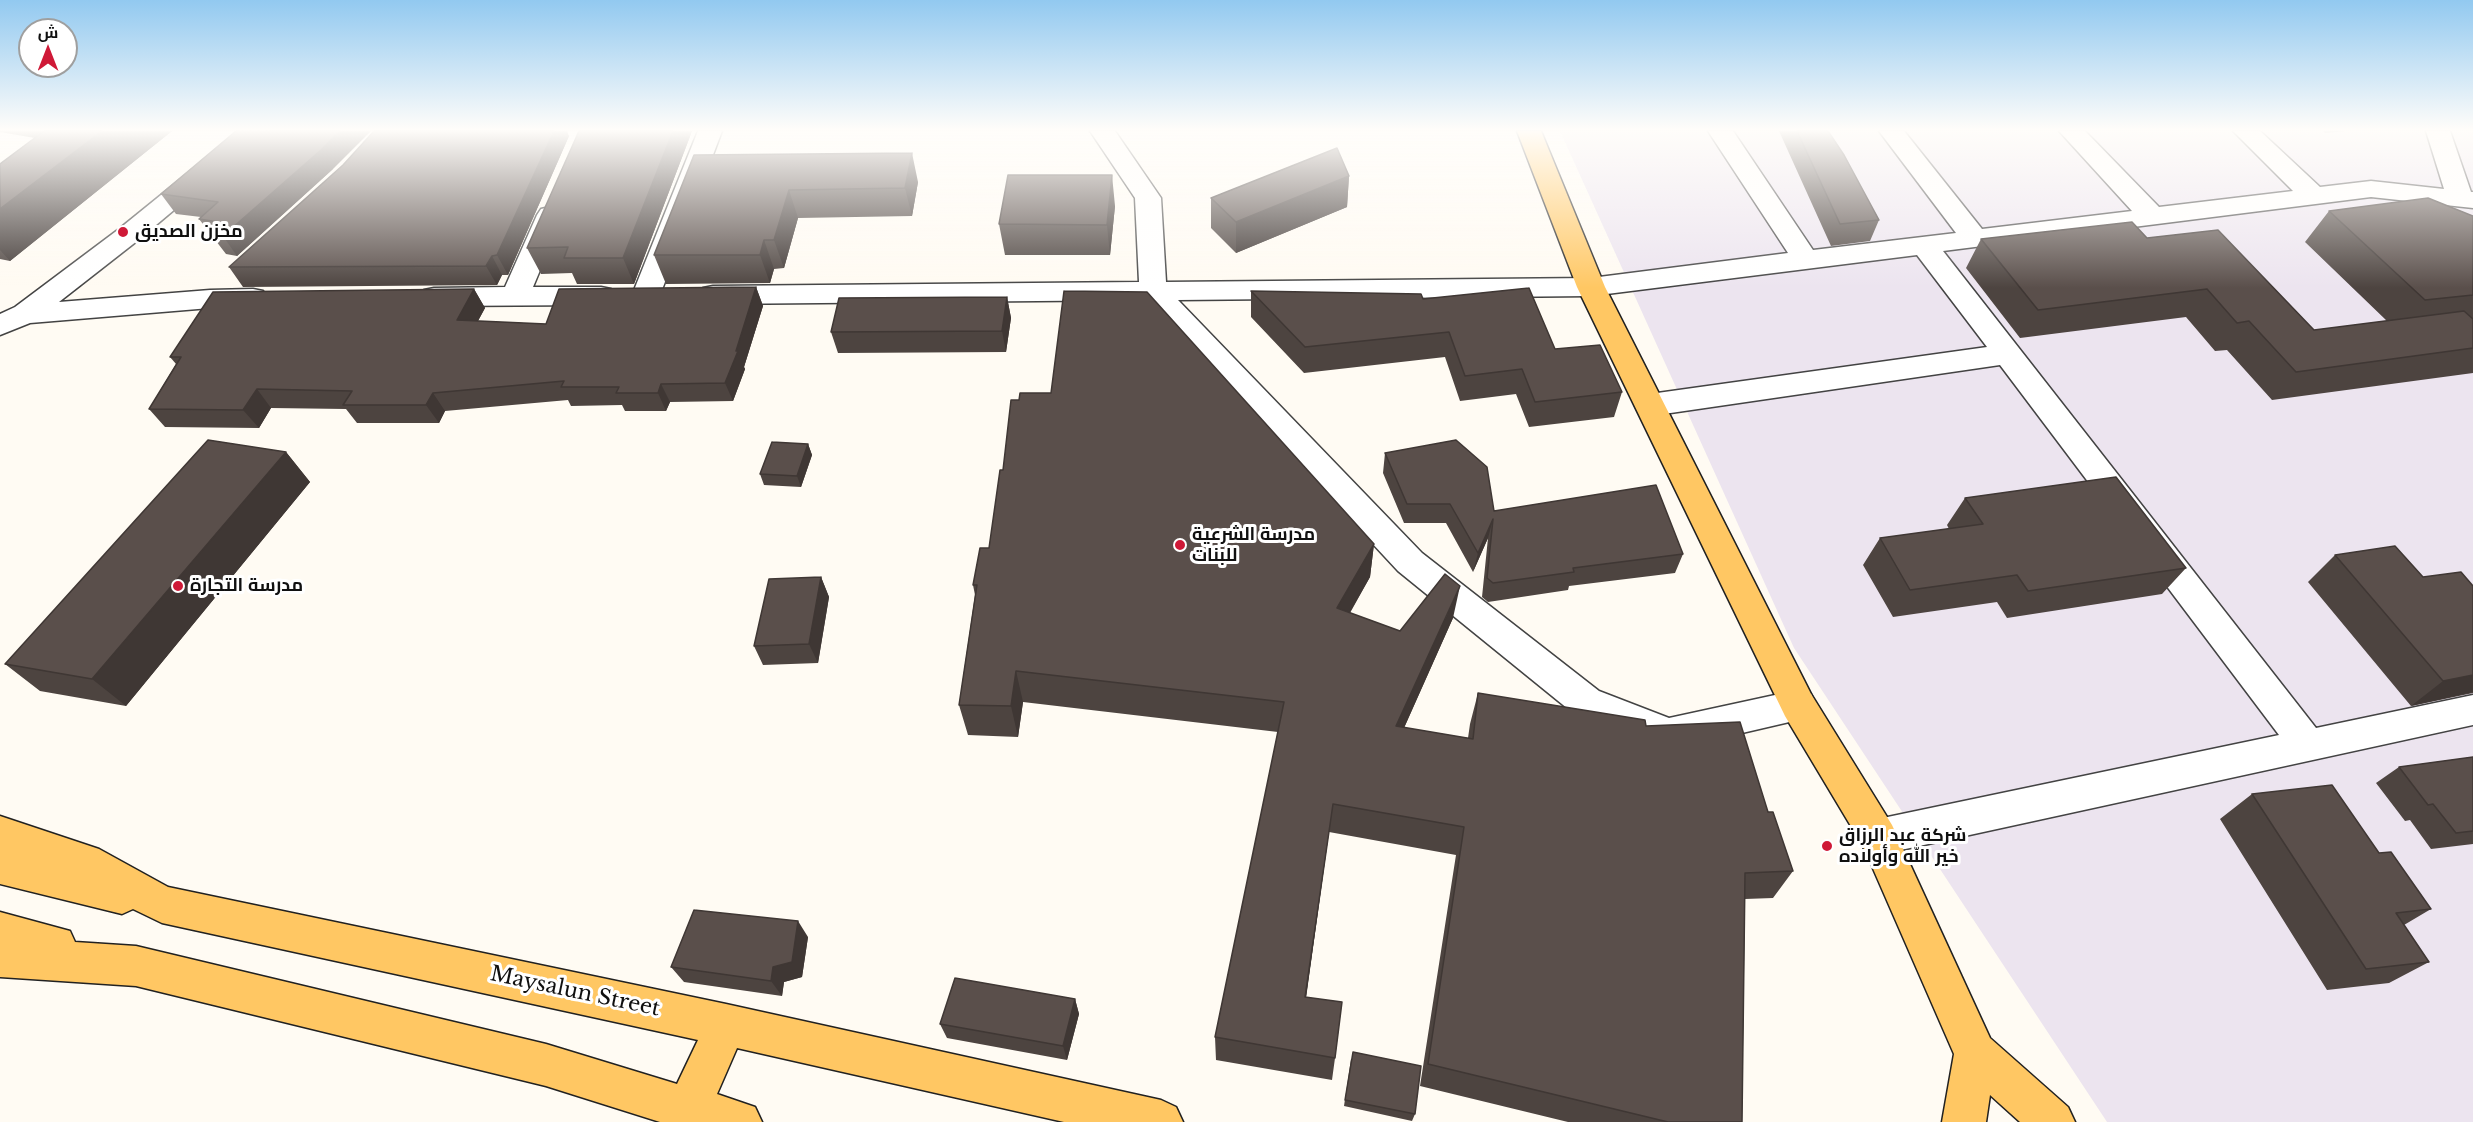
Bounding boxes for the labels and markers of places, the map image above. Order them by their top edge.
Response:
place label: مخزن الصديق [135,221,243,243]
marker: مخزن الصديق [116,225,130,239]
place label: مدرسة الشرعية للبنات [1192,524,1315,566]
marker: مدرسة الشرعية للبنات [1173,538,1187,552]
place label: مدرسة التجارة [190,575,303,597]
marker: مدرسة التجارة [171,579,185,593]
place label: شركة عبد الرزاق خير الله وأولاده [1839,825,1966,868]
marker: شركة عبد الرزاق خير الله وأولاده [1820,839,1834,853]

